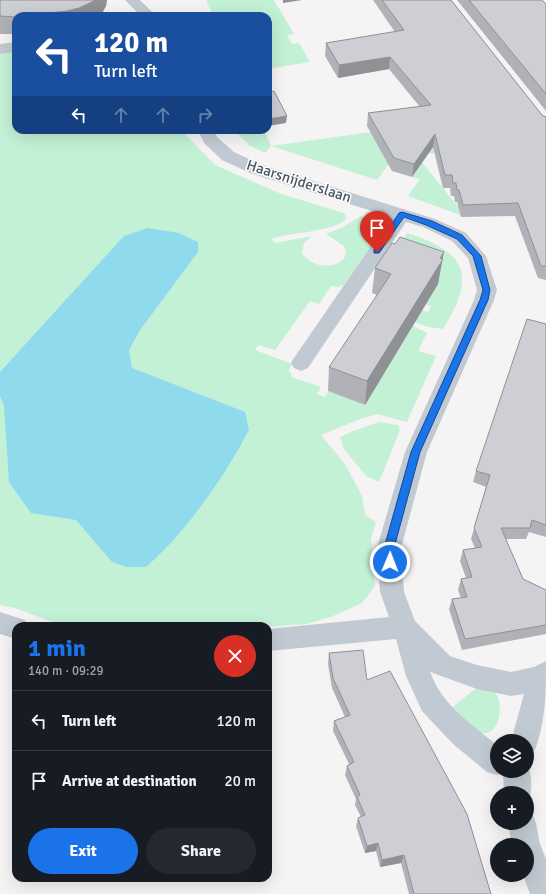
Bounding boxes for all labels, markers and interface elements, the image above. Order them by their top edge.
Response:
text: 120 m [94,26,168,60]
icon: left [28,28,80,80]
text: Turn left [94,60,157,82]
icon: left [68,104,90,126]
icon: ahead [110,104,132,126]
icon: ahead [152,104,174,126]
icon: right [194,104,216,126]
street label: Haarsnijderslaan [244,156,354,206]
pin [360,211,394,252]
icon: arrive [366,217,388,239]
position arrow [369,541,411,583]
text: 1 min [28,633,86,663]
button: close [214,635,256,677]
text: 140 m · 09:29 [28,663,104,679]
icon: left [28,710,50,732]
text: Turn left [62,712,116,730]
text: 120 m [216,712,256,730]
map controls [490,734,534,882]
button: layers [490,734,534,778]
icon: arrive [28,770,50,792]
text: Arrive at destination [62,772,197,790]
text: 20 m [225,772,256,790]
button: + [490,786,534,830]
button: Exit [28,828,138,874]
button: Share [146,828,256,874]
button: − [490,838,534,882]

